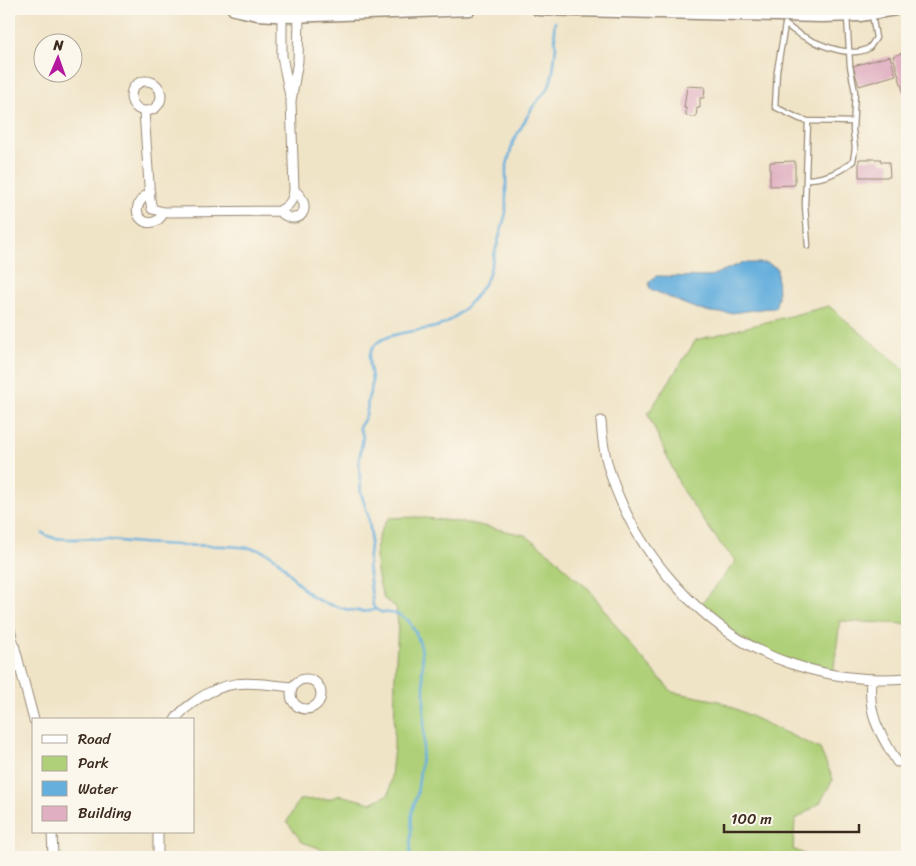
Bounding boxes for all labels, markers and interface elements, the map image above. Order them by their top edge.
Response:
north arrow [32,32,82,82]
text: N [52,33,64,58]
legend [32,718,195,834]
text: Road [78,726,111,752]
text: Park [78,750,109,776]
text: Water [78,776,118,802]
text: Building [78,800,132,826]
scale bar [724,801,858,833]
text: 100 m [731,806,772,832]

